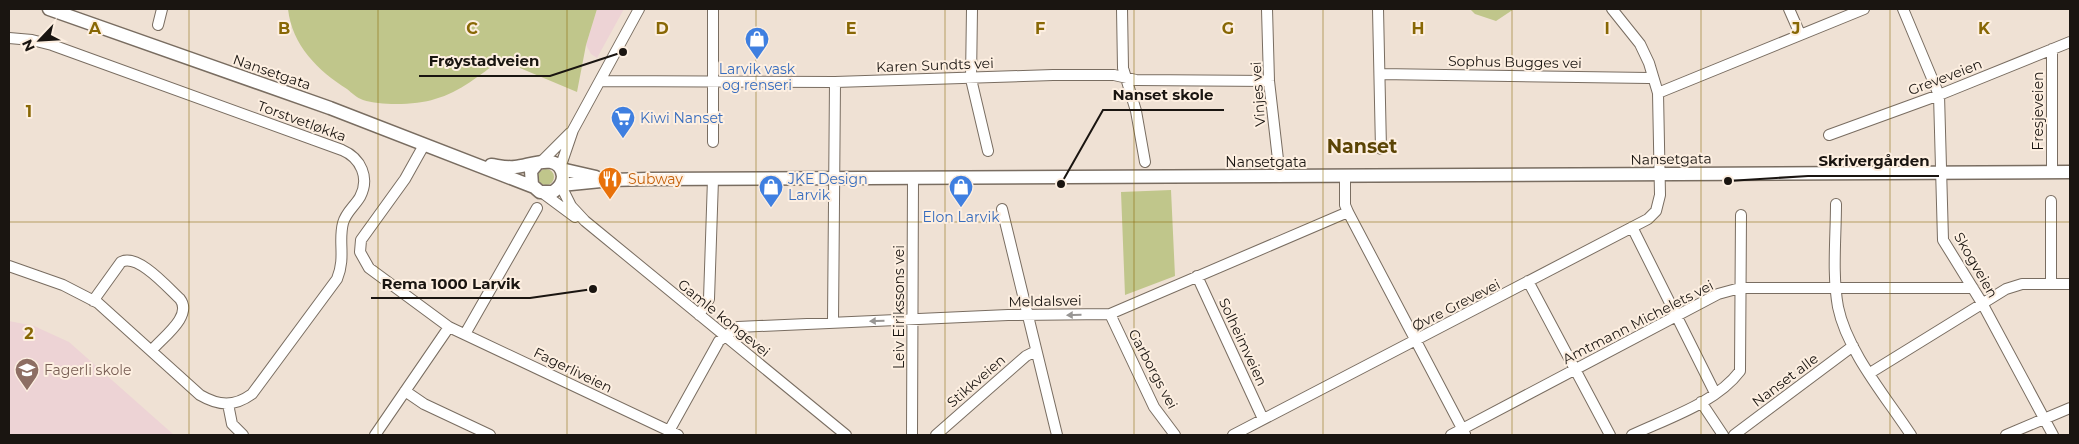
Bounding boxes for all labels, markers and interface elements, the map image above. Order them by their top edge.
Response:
north arrow [15,15,65,65]
text: A [88,19,102,38]
text: B [278,19,290,38]
text: C [466,19,478,38]
text: D [655,19,669,38]
text: E [846,19,856,38]
text: F [1035,19,1045,38]
text: G [1222,19,1234,38]
text: H [1412,19,1424,38]
text: I [1604,19,1610,38]
text: J [1791,19,1800,38]
text: K [1978,19,1991,38]
shop icon: Larvik vask og renseri [744,26,770,60]
text: N [18,37,39,54]
callout: Frøystadveien [419,46,550,76]
street label: Nansetgata [231,50,313,94]
text: Frøystadveien [429,51,539,70]
street label: Sophus Bugges vei [1448,52,1582,72]
street label: Karen Sundts vei [876,54,994,76]
street label: Greveveien [1905,55,1985,99]
place label: Larvik vask og renseri [719,60,796,94]
street label: Vinjes vei [1247,61,1269,127]
street label: Fresjeveien [2029,71,2047,151]
callout: Nanset skole [1103,80,1224,110]
text: Nanset skole [1112,85,1214,104]
street label: Torstvetløkka [255,97,349,145]
text: 1 [26,102,32,121]
supermarket icon: Kiwi Nanset [610,105,636,139]
place label: Kiwi Nanset [640,109,724,127]
district label: Nanset [1327,135,1397,158]
callout: Skrivergården [1808,146,1939,176]
street label: Nansetgata [1630,149,1712,169]
text: Skrivergården [1818,151,1930,170]
street label: Nansetgata [1225,153,1307,171]
restaurant icon: Subway [597,166,623,200]
place label: Subway [628,170,683,188]
place label: JKE Design Larvik [787,170,868,204]
shop icon: JKE Design Larvik [758,174,784,208]
shop icon: Elon Larvik [948,174,974,208]
place label: Elon Larvik [922,208,1000,226]
street label: Skogveien [1950,229,2002,301]
street label: Leiv Eirikssons vei [890,245,908,369]
callout: Rema 1000 Larvik [371,268,530,298]
text: Rema 1000 Larvik [382,274,521,293]
street label: Gamle kongevei [674,275,774,361]
street label: Øvre Grevevei [1409,275,1503,335]
street label: Amtmann Michelets vei [1559,276,1717,368]
street label: Meldalsvei [1008,291,1082,311]
street label: Solheimveien [1215,295,1271,389]
one-way arrow [1066,311,1082,319]
one-way arrow [868,318,884,326]
text: 2 [24,324,34,343]
street label: Garborgs vei [1124,326,1182,412]
street label: Fagerliveien [531,343,615,397]
street label: Nanset alle [1748,349,1822,411]
street label: Stikkveien [943,351,1009,411]
school or university icon: Fagerli skole [14,357,40,391]
place label: Fagerli skole [44,361,132,379]

